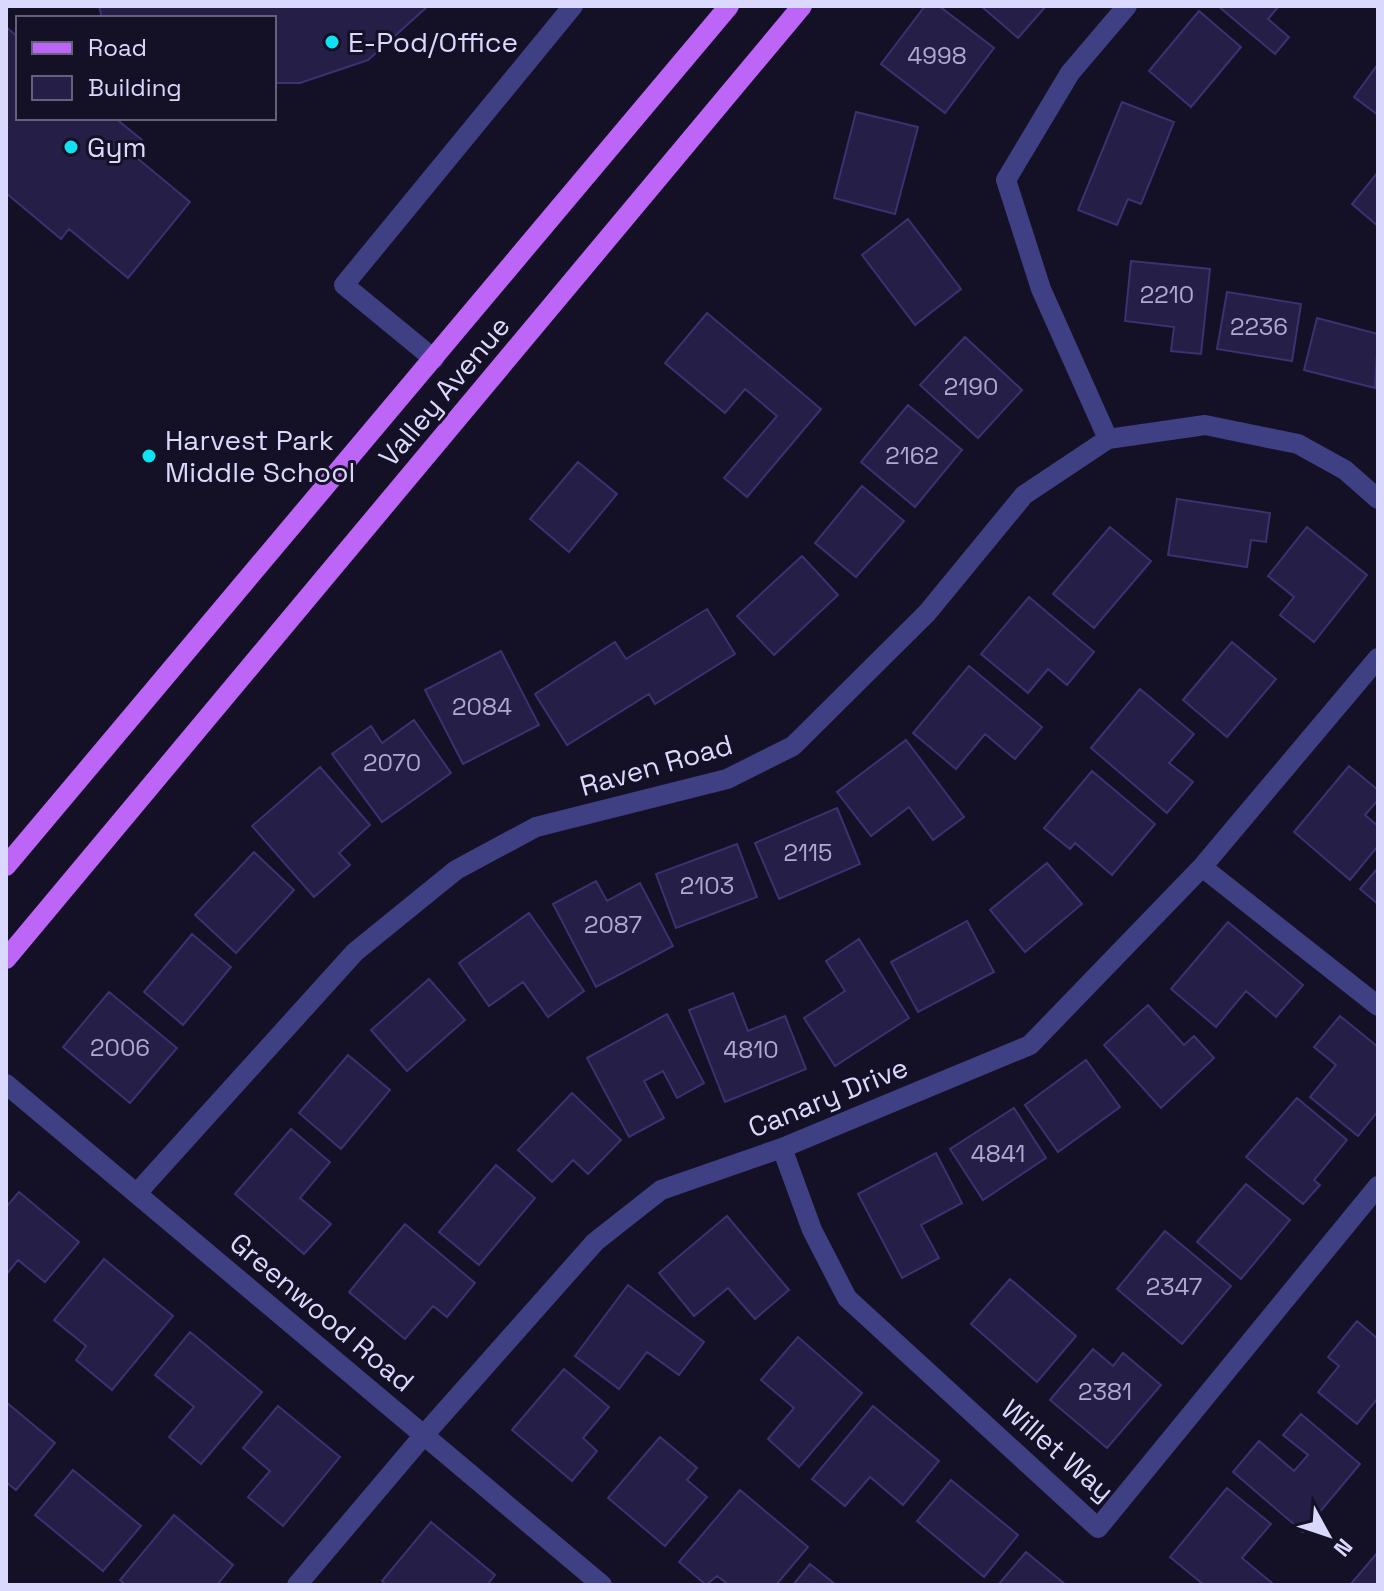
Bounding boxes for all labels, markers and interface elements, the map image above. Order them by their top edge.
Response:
legend [16,16,276,120]
place label: E-Pod/Office [348,24,518,60]
text: Road [88,32,147,63]
marker: E-Pod/Office [323,33,341,51]
house number: 4998 [907,40,967,71]
text: Building [88,72,182,103]
place label: Gym [87,129,147,165]
marker: Gym [62,138,80,156]
house number: 2210 [1140,279,1194,310]
street label: Valley Avenue [371,308,517,474]
house number: 2236 [1230,311,1288,342]
house number: 2190 [944,371,998,402]
place label: Harvest Park Middle School [165,422,355,490]
house number: 2162 [885,440,939,471]
marker: Harvest Park Middle School [140,447,158,465]
house number: 2084 [452,691,512,722]
street label: Raven Road [575,726,737,804]
house number: 2070 [363,747,421,778]
house number: 2115 [784,837,832,868]
house number: 2103 [680,870,734,901]
house number: 2087 [584,909,642,940]
house number: 2006 [90,1032,150,1063]
house number: 4810 [723,1034,779,1065]
street label: Canary Drive [743,1049,913,1145]
house number: 4841 [971,1138,1025,1169]
street label: Greenwood Road [223,1224,421,1400]
house number: 2347 [1146,1271,1202,1302]
house number: 2381 [1078,1376,1132,1407]
street label: Willet Way [994,1391,1122,1509]
north arrow [1288,1495,1368,1575]
text: N [1328,1533,1359,1563]

